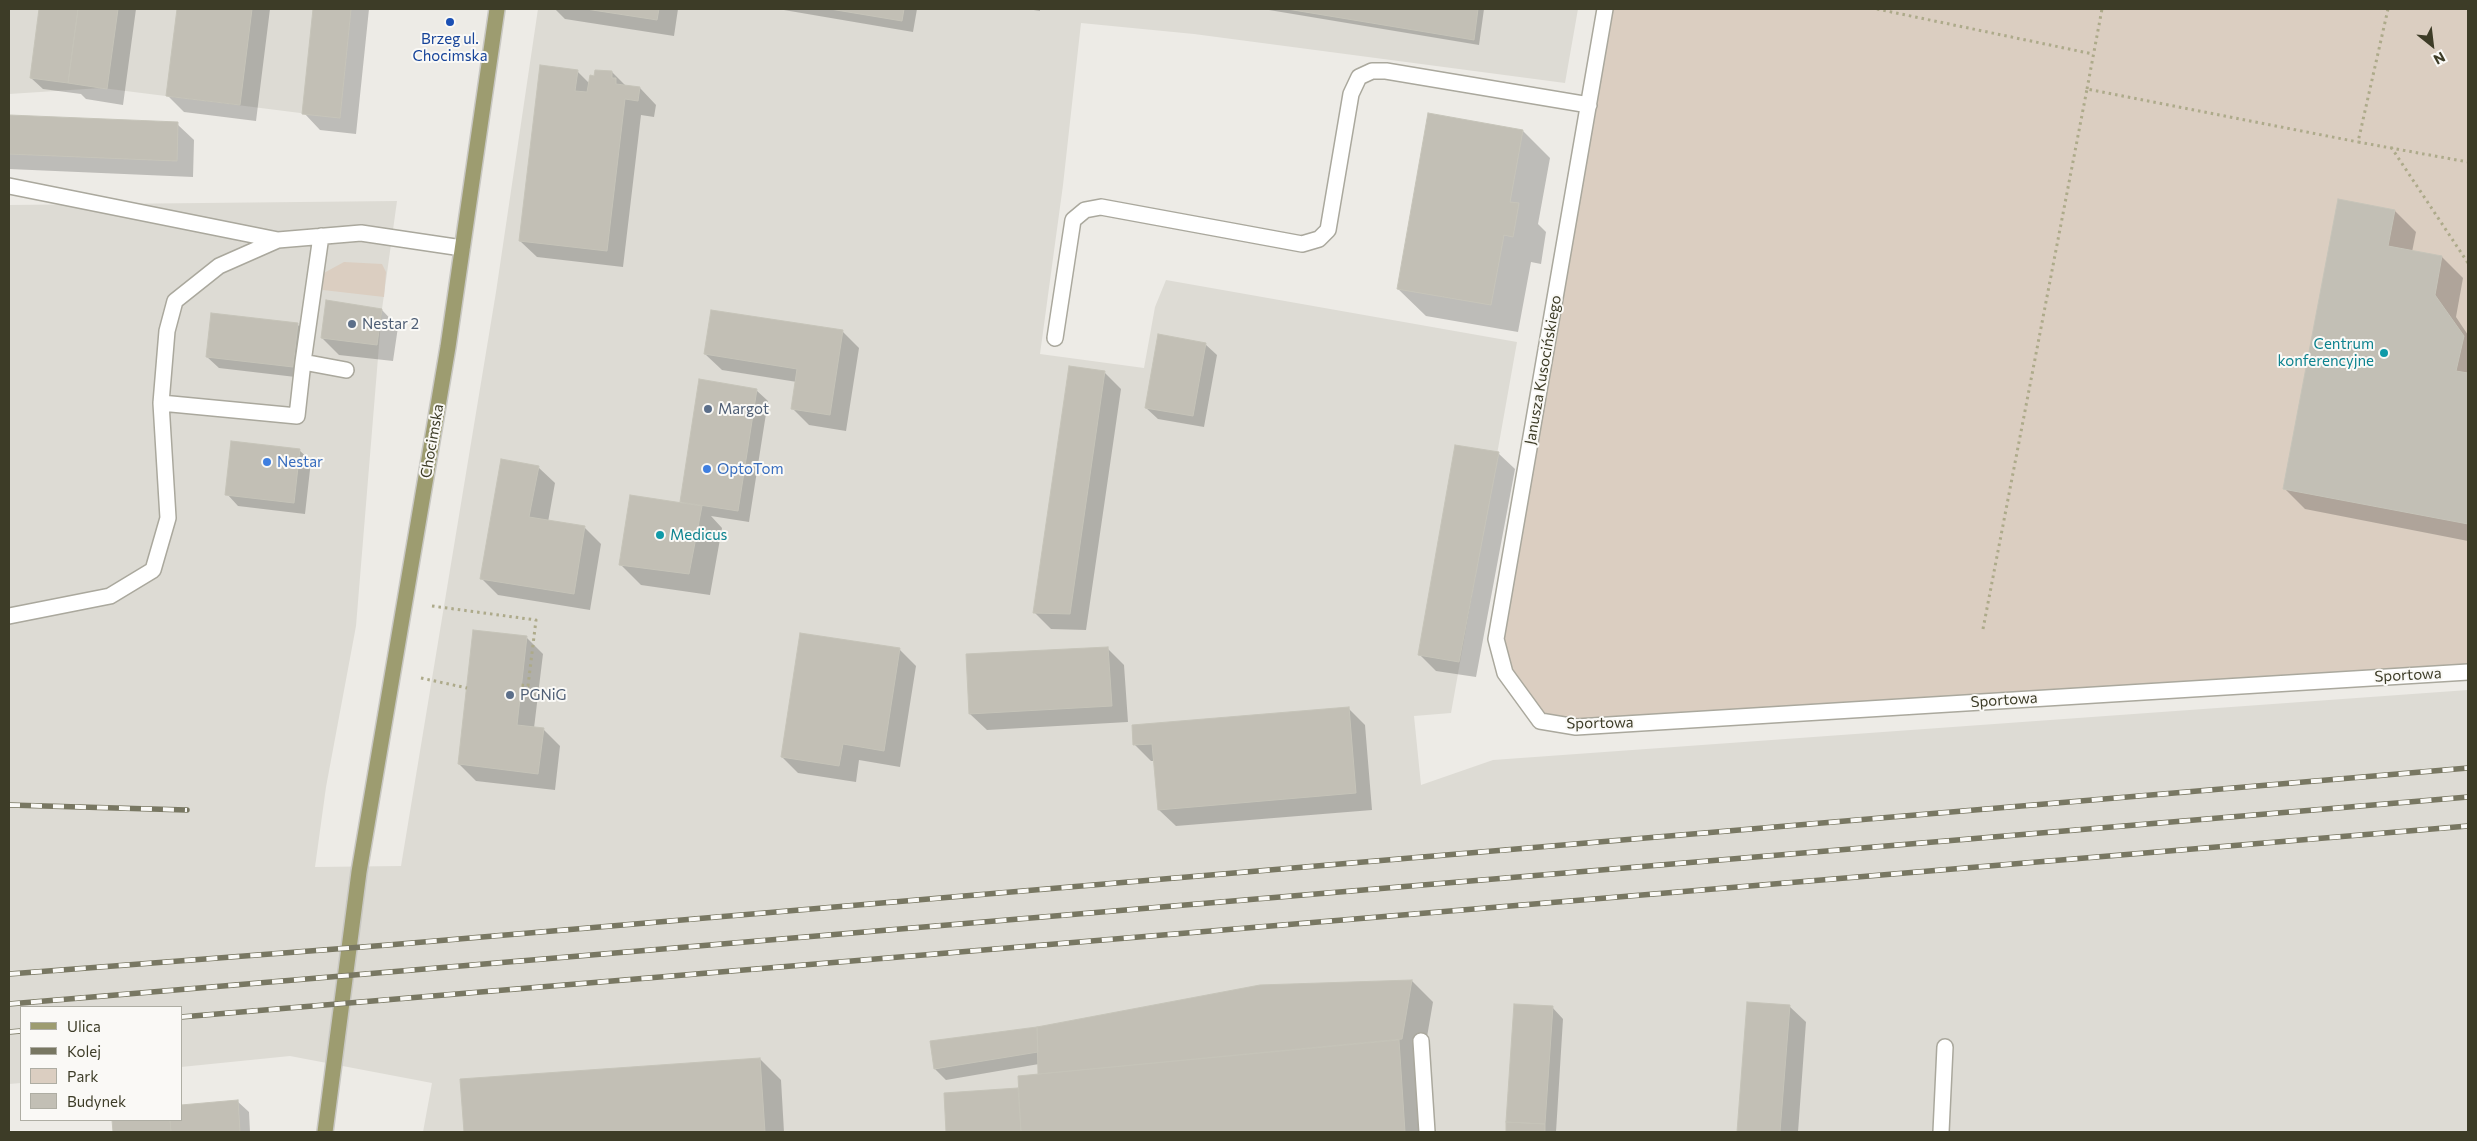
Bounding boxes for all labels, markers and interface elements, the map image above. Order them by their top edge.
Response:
marker: Brzeg ul. Chocimska [444,16,456,28]
north arrow [2407,20,2457,70]
place label: Brzeg ul. Chocimska [413,30,487,65]
text: N [2431,49,2448,69]
street label: Janusza Kusocińskiego [1521,294,1565,446]
place label: Nestar 2 [362,315,419,333]
marker: Nestar 2 [346,318,358,330]
place label: Centrum konferencyjne [2277,335,2374,370]
marker: Centrum konferencyjne [2378,347,2390,359]
place label: Margot [718,400,769,418]
street label: Chocimska [417,403,447,479]
marker: Margot [702,403,714,415]
place label: Nestar [277,453,323,471]
marker: Nestar [261,456,273,468]
place label: OptoTom [717,460,784,478]
marker: OptoTom [701,463,713,475]
place label: Medicus [670,526,727,544]
marker: Medicus [654,529,666,541]
street label: Sportowa [2374,664,2442,686]
place label: PGNiG [520,686,567,704]
marker: PGNiG [504,689,516,701]
street label: Sportowa [1970,689,2038,711]
street label: Sportowa [1566,713,1634,733]
legend [20,1006,182,1121]
text: Ulica [67,1017,101,1035]
text: Kolej [67,1042,101,1060]
text: Park [67,1067,98,1085]
text: Budynek [67,1092,126,1110]

